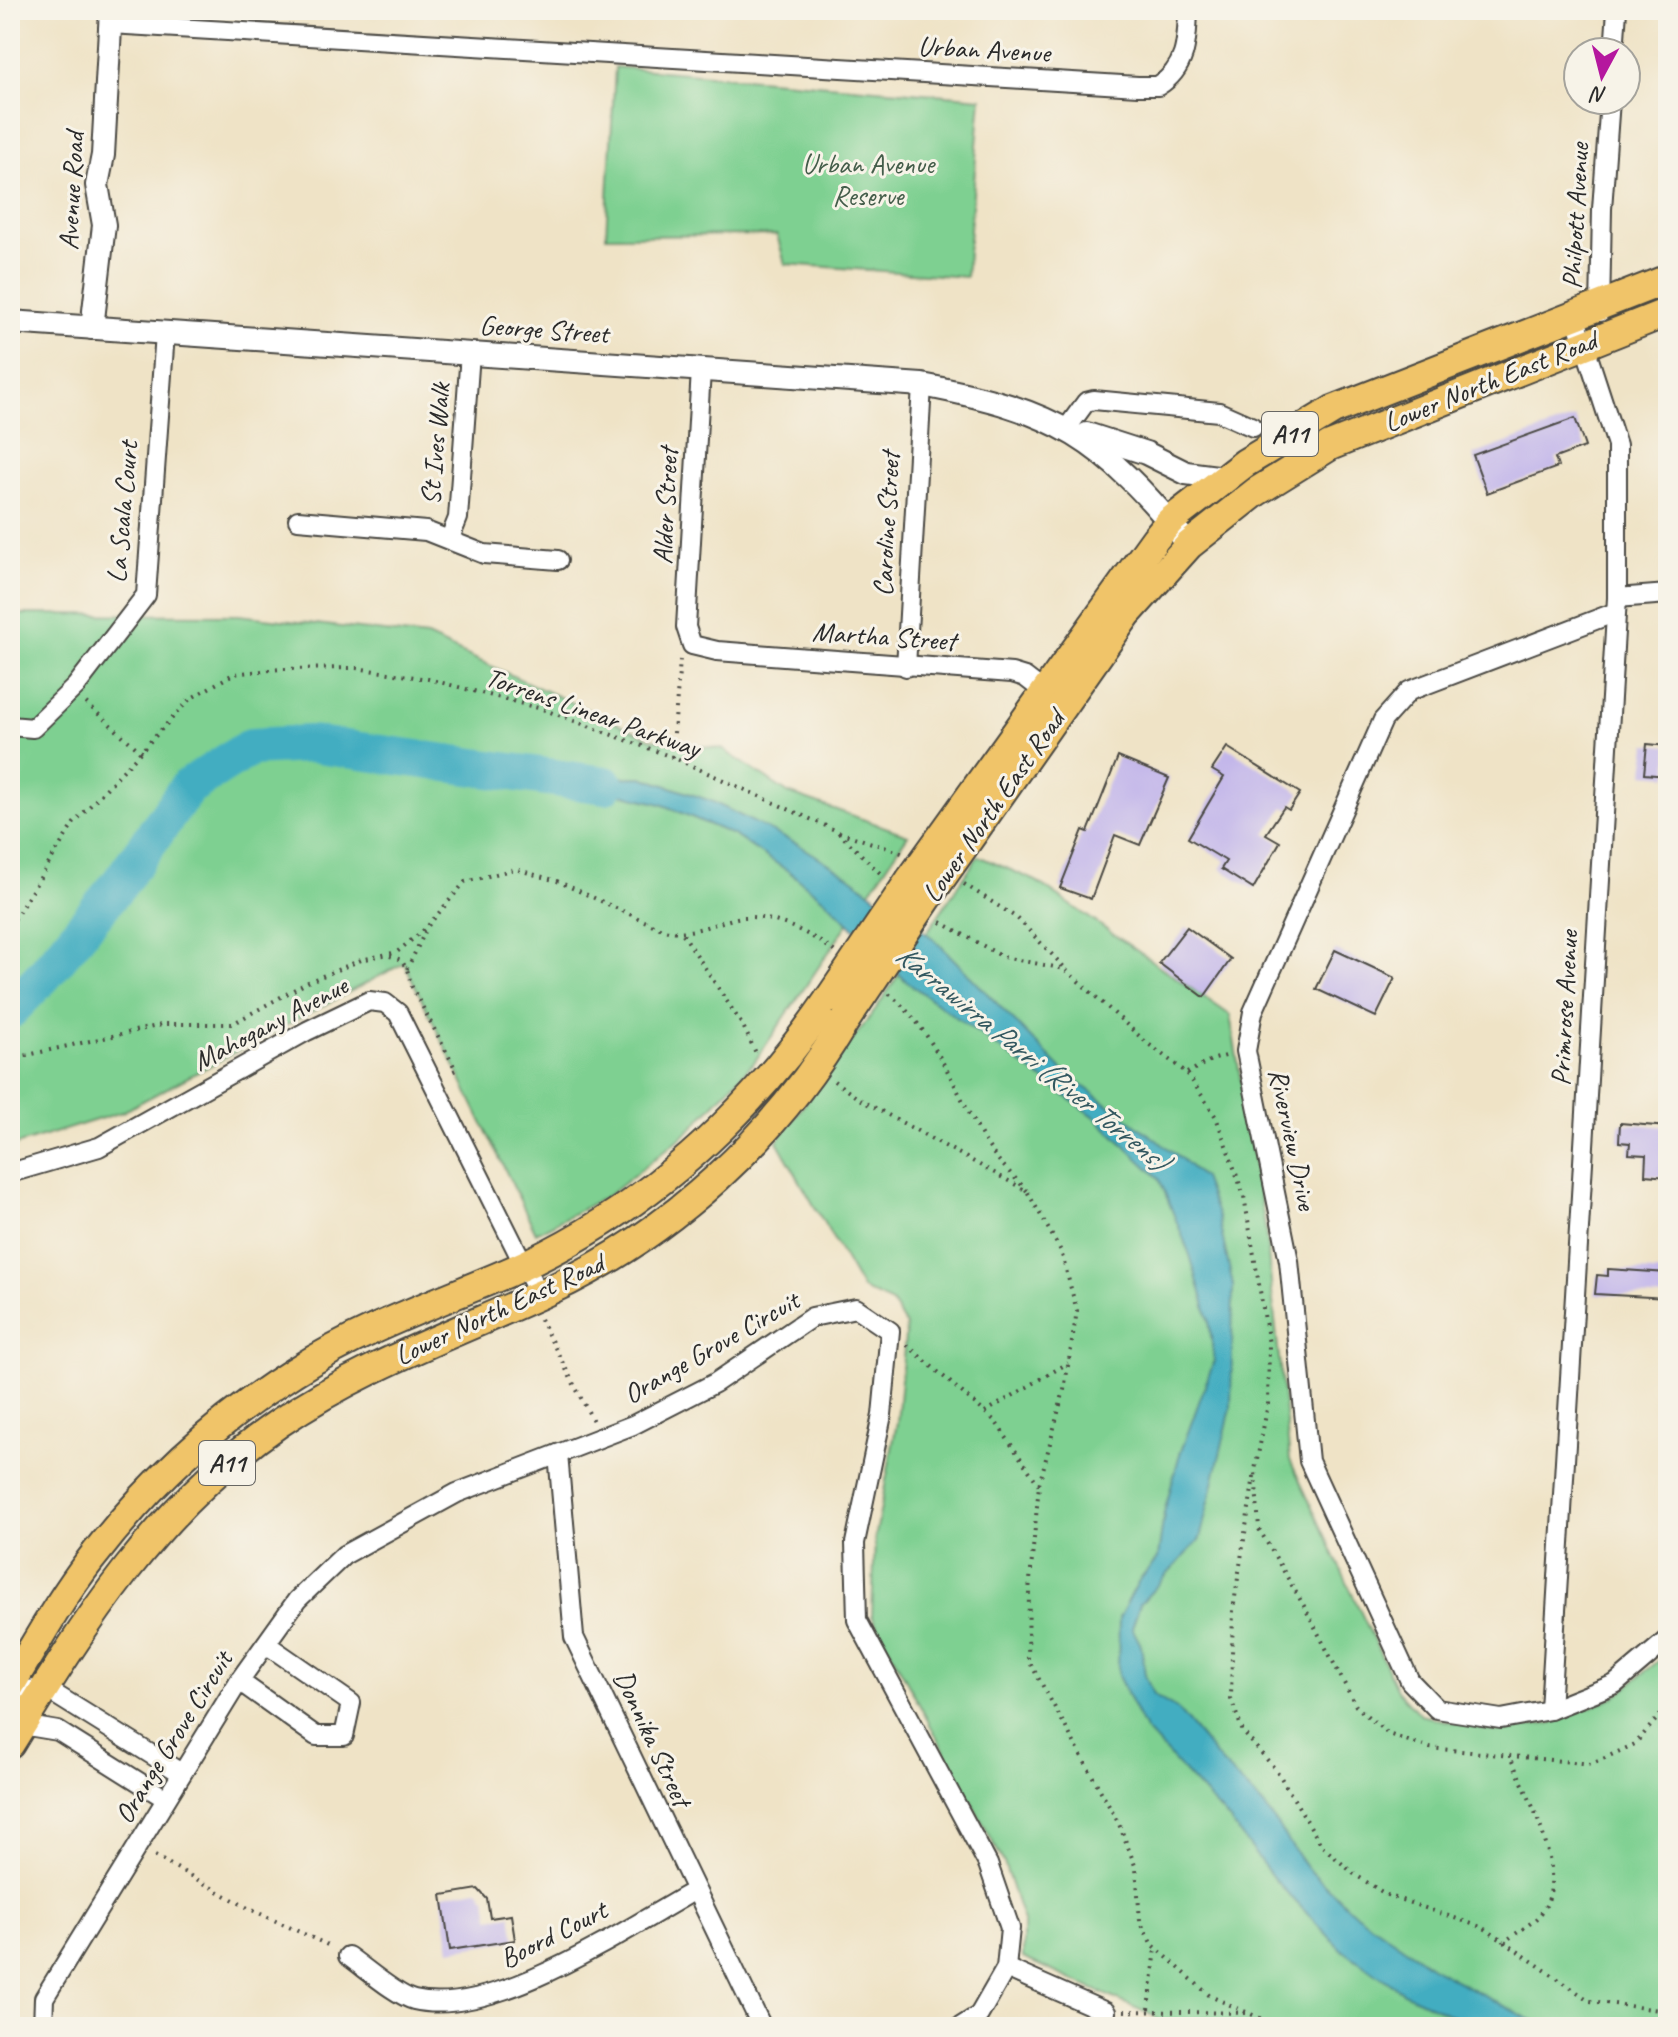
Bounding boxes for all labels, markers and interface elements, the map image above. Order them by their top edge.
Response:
street label: Urban Avenue [917,28,1053,70]
north arrow [1562,36,1642,116]
text: N [1588,80,1608,110]
street label: Avenue Road [50,127,92,251]
street label: Philpott Avenue [1554,140,1596,290]
park label: Urban Avenue Reserve [802,146,936,213]
street label: George Street [478,307,612,351]
street label: Lower North East Road [1379,321,1605,440]
street label: St Ives Walk [412,380,458,507]
road number: A11 [1262,412,1318,456]
street label: La Scala Court [98,437,146,584]
street label: Alder Street [644,443,686,565]
street label: Caroline Street [865,447,907,597]
street label: Martha Street [811,614,960,659]
street label: Torrens Linear Parkway [481,659,707,766]
street label: Lower North East Road [914,700,1075,909]
street label: Primrose Avenue [1542,928,1586,1087]
water label: Karrawirra Parri (River Torrens) [888,936,1180,1182]
street label: Mahogany Avenue [187,967,355,1078]
street label: Riverview Drive [1261,1065,1325,1215]
street label: Lower North East Road [389,1244,613,1373]
street label: Orange Grove Circuit [617,1281,807,1411]
road number: A11 [199,1441,255,1485]
street label: Orange Grove Circuit [106,1642,241,1830]
street label: Donnika Street [606,1664,701,1815]
street label: Boord Court [494,1891,615,1976]

